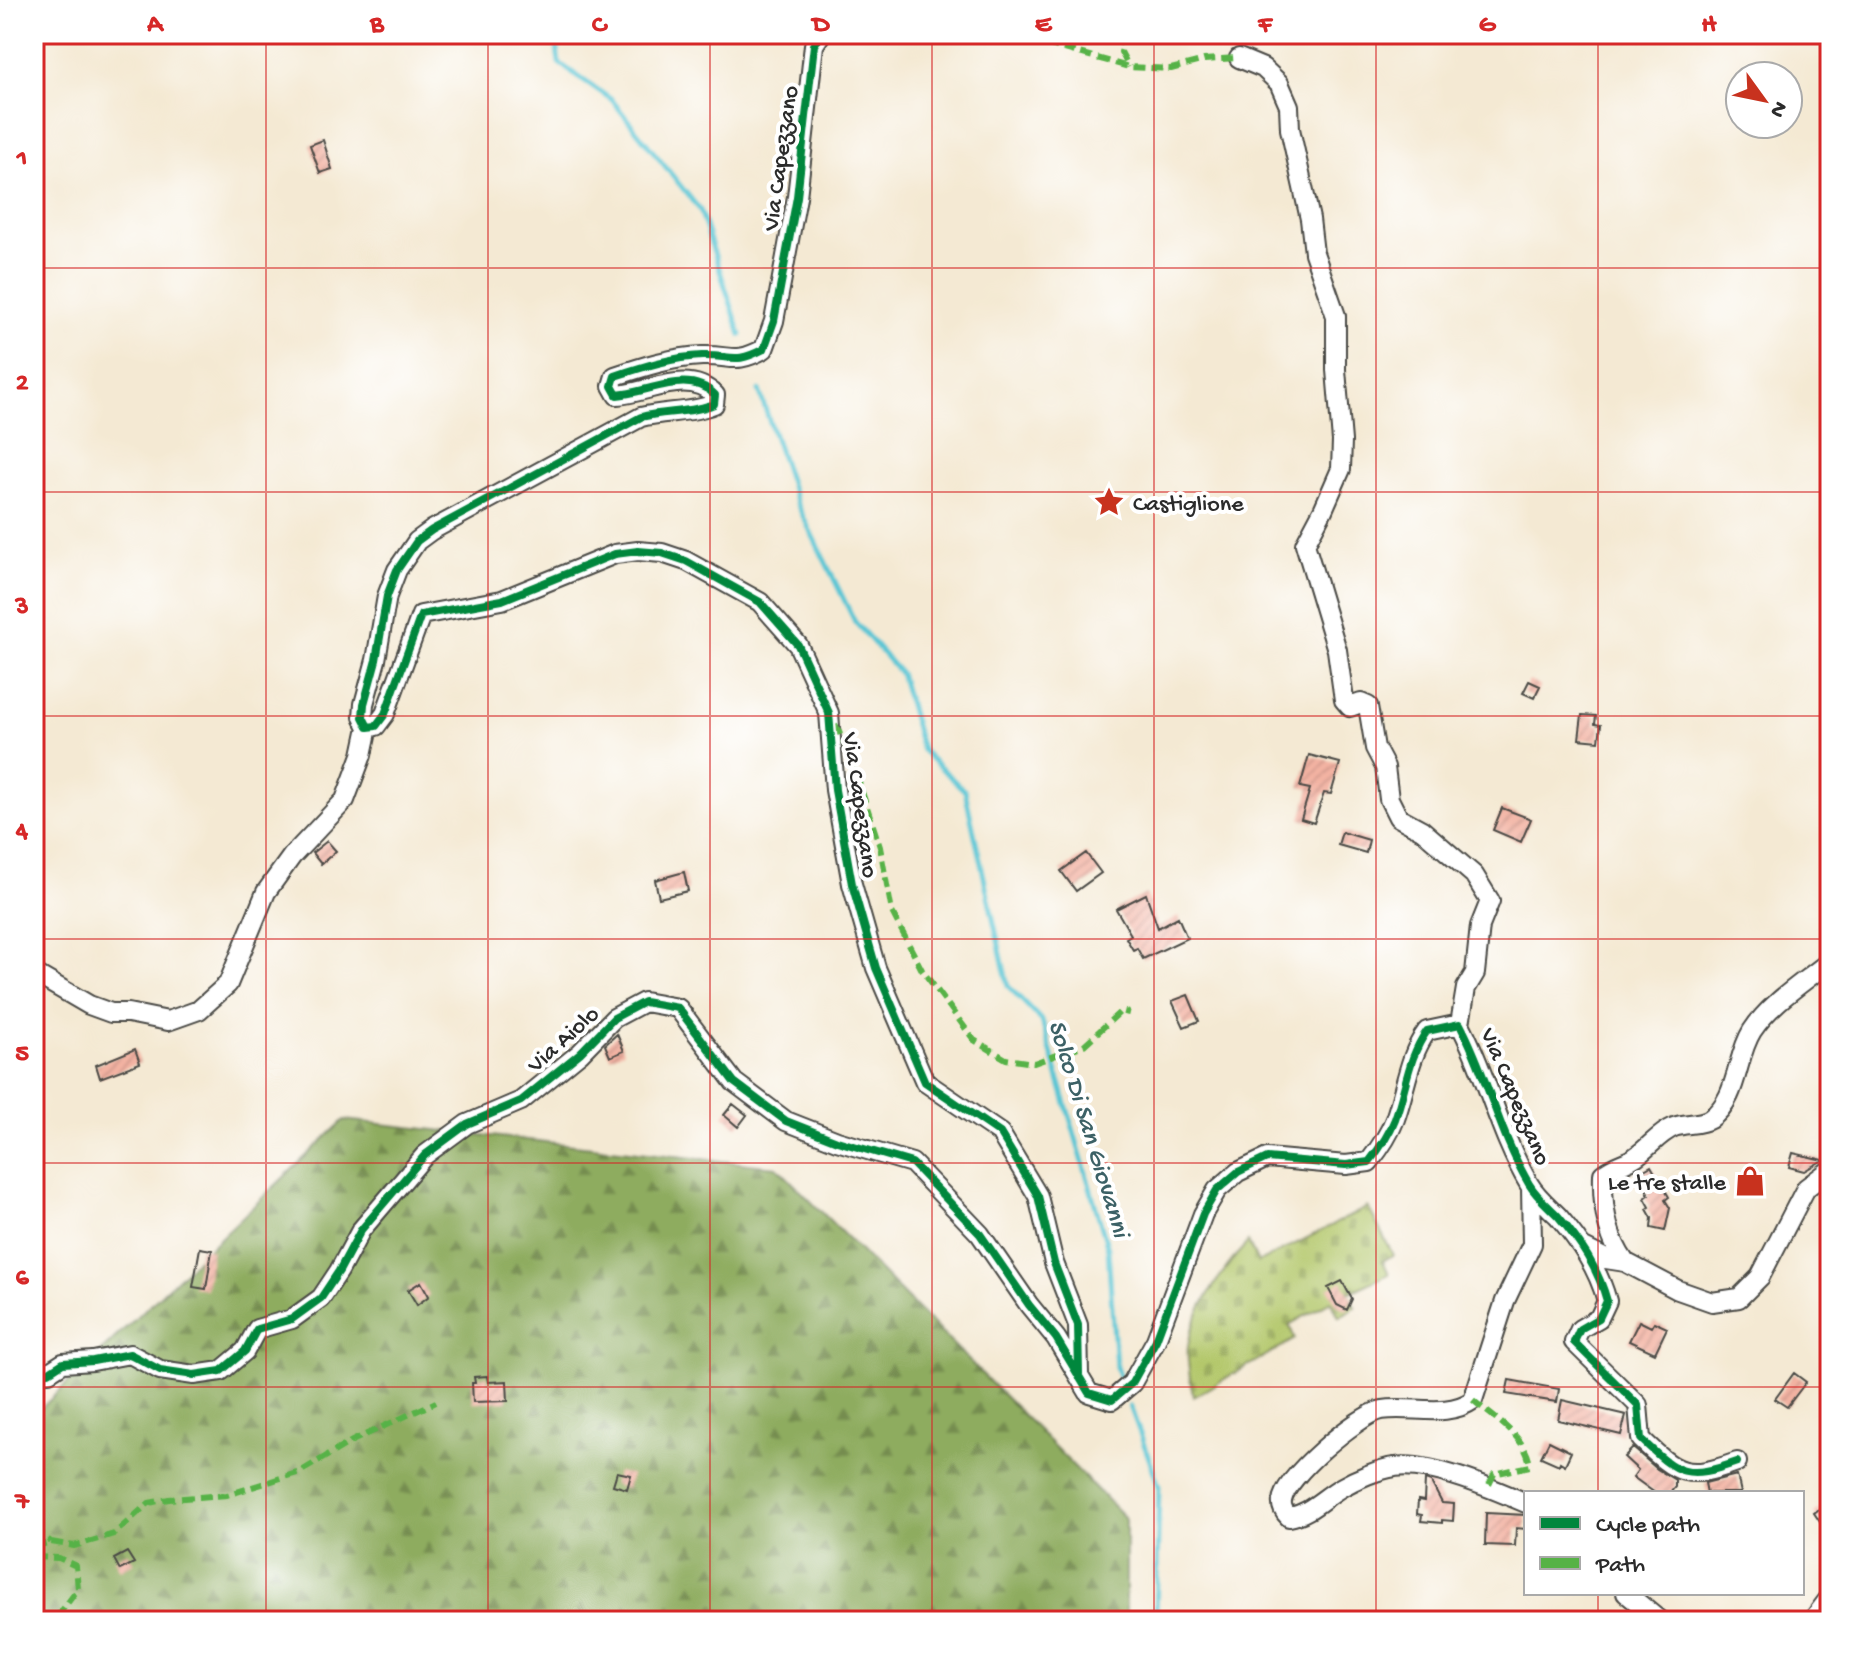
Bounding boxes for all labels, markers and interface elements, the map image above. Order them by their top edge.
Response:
text: A [146,11,164,42]
text: B [369,11,385,42]
text: C [592,11,609,42]
text: D [811,11,831,42]
text: E [1035,11,1053,42]
text: F [1257,11,1273,42]
text: G [1479,11,1497,42]
text: H [1702,11,1718,42]
north arrow [1724,60,1804,140]
street label: Via Capezzano [758,84,807,234]
text: N [1763,96,1792,122]
text: 1 [16,145,27,176]
text: 2 [16,369,29,400]
place icon: Castiglione [1092,485,1126,519]
place label: Castiglione [1133,491,1244,520]
text: 3 [14,593,29,624]
street label: Via Capezzano [834,730,883,880]
text: 4 [15,817,29,848]
street label: Via Aiolo [522,1001,606,1081]
water label: Solco Di San Giovanni [1039,1017,1135,1245]
street label: Via Capezzano [1471,1023,1556,1170]
text: 5 [15,1040,29,1071]
shop icon: Le tre stalle [1733,1164,1767,1198]
place label: Le tre stalle [1608,1170,1727,1199]
text: 6 [15,1264,29,1295]
text: 7 [13,1488,30,1519]
legend [1524,1491,1804,1595]
text: Cycle path [1596,1512,1700,1541]
text: Path [1595,1552,1645,1581]

